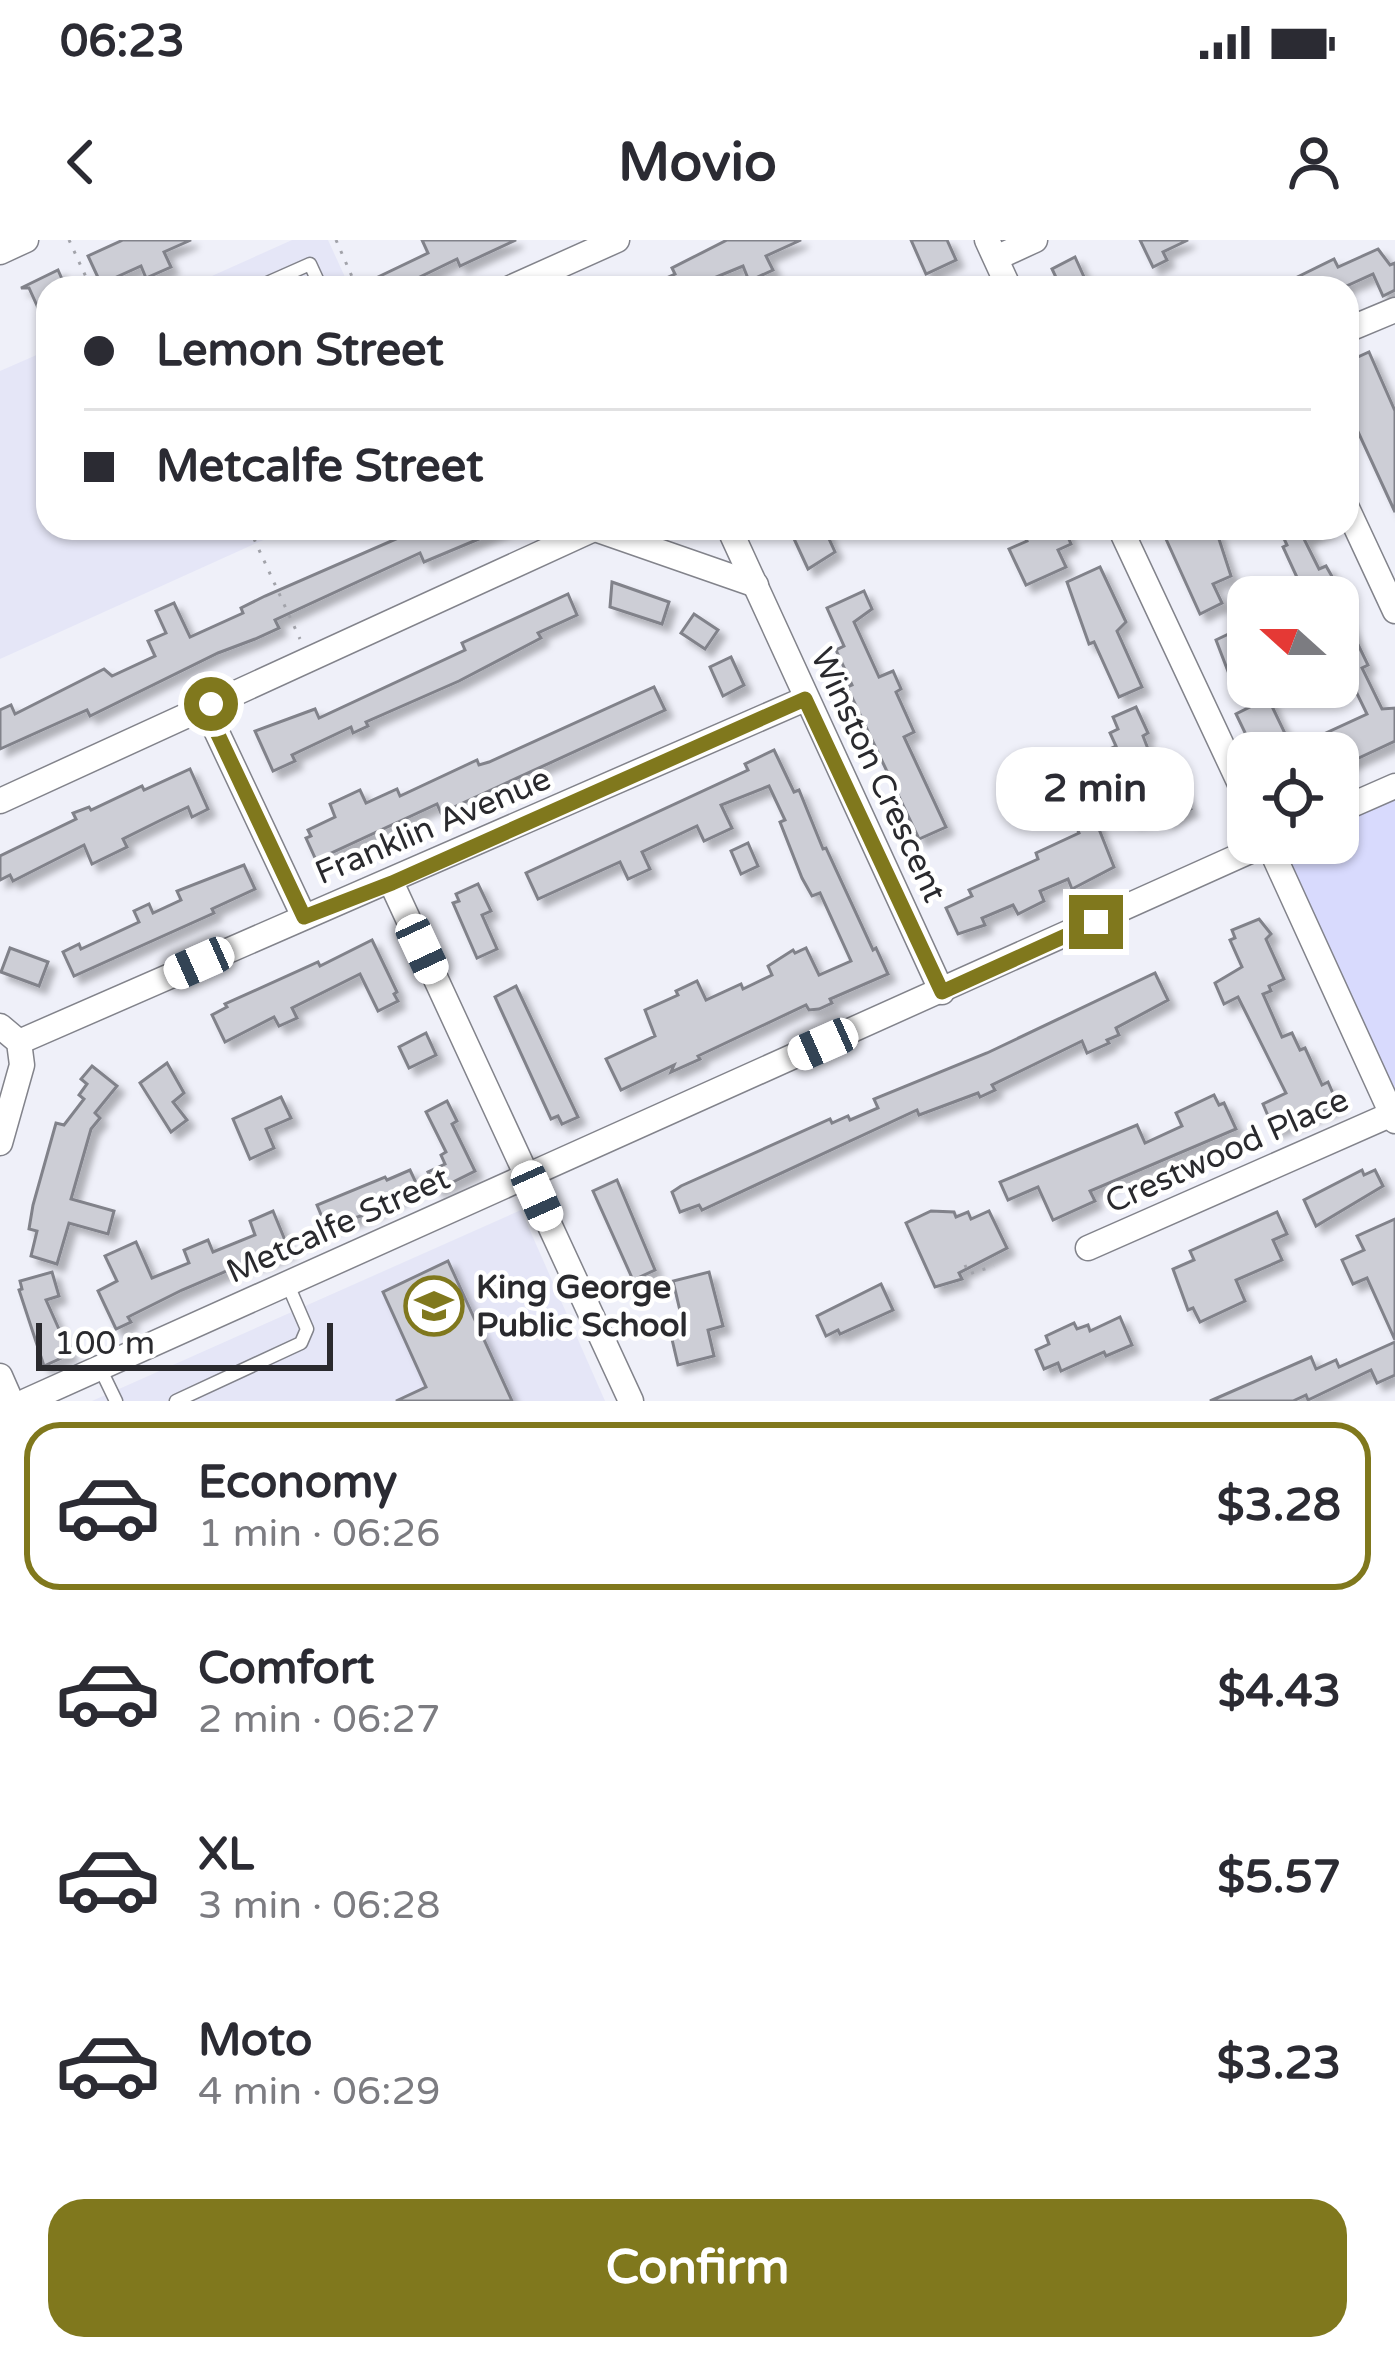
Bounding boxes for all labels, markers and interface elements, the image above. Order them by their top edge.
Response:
text: 06:23 [60,15,185,69]
icon: back [48,129,114,195]
icon: person [1281,129,1347,195]
text: Movio [618,130,777,195]
text: Lemon Street [156,324,444,378]
text: Metcalfe Street [156,440,483,494]
north arrow [1227,576,1359,708]
map controls [1227,576,1359,864]
street label: Winston Crescent [802,642,954,908]
route start [184,677,238,731]
button: locate [1227,732,1359,864]
callout: 2 min [997,748,1195,832]
street label: Franklin Avenue [310,759,556,893]
text: 2 min [1043,765,1147,812]
route end [1069,895,1123,949]
car [390,909,454,989]
car [159,932,239,994]
car [783,1013,863,1075]
street label: Crestwood Place [1099,1080,1355,1222]
car [506,1156,568,1236]
street label: Metcalfe Street [220,1158,456,1292]
place label: King George Public School [476,1268,688,1345]
school or university icon: King George Public School [403,1275,465,1337]
scale bar [36,1317,333,1370]
text: 100 m [54,1324,155,1363]
icon: car [54,1452,162,1560]
text: Economy [198,1456,397,1510]
text: $3.28 [1217,1479,1341,1533]
text: 1 min · 06:26 [198,1510,440,1557]
icon: car [54,1638,162,1746]
text: Comfort [198,1642,374,1696]
text: $4.43 [1218,1665,1341,1719]
text: 2 min · 06:27 [198,1696,440,1743]
icon: car [54,1824,162,1932]
text: XL [198,1828,254,1882]
text: $5.57 [1217,1851,1341,1905]
text: 3 min · 06:28 [198,1882,440,1929]
icon: car [54,2010,162,2118]
text: Moto [198,2014,312,2068]
text: $3.23 [1217,2037,1341,2091]
text: 4 min · 06:29 [198,2068,440,2115]
button: Confirm [48,2199,1347,2337]

